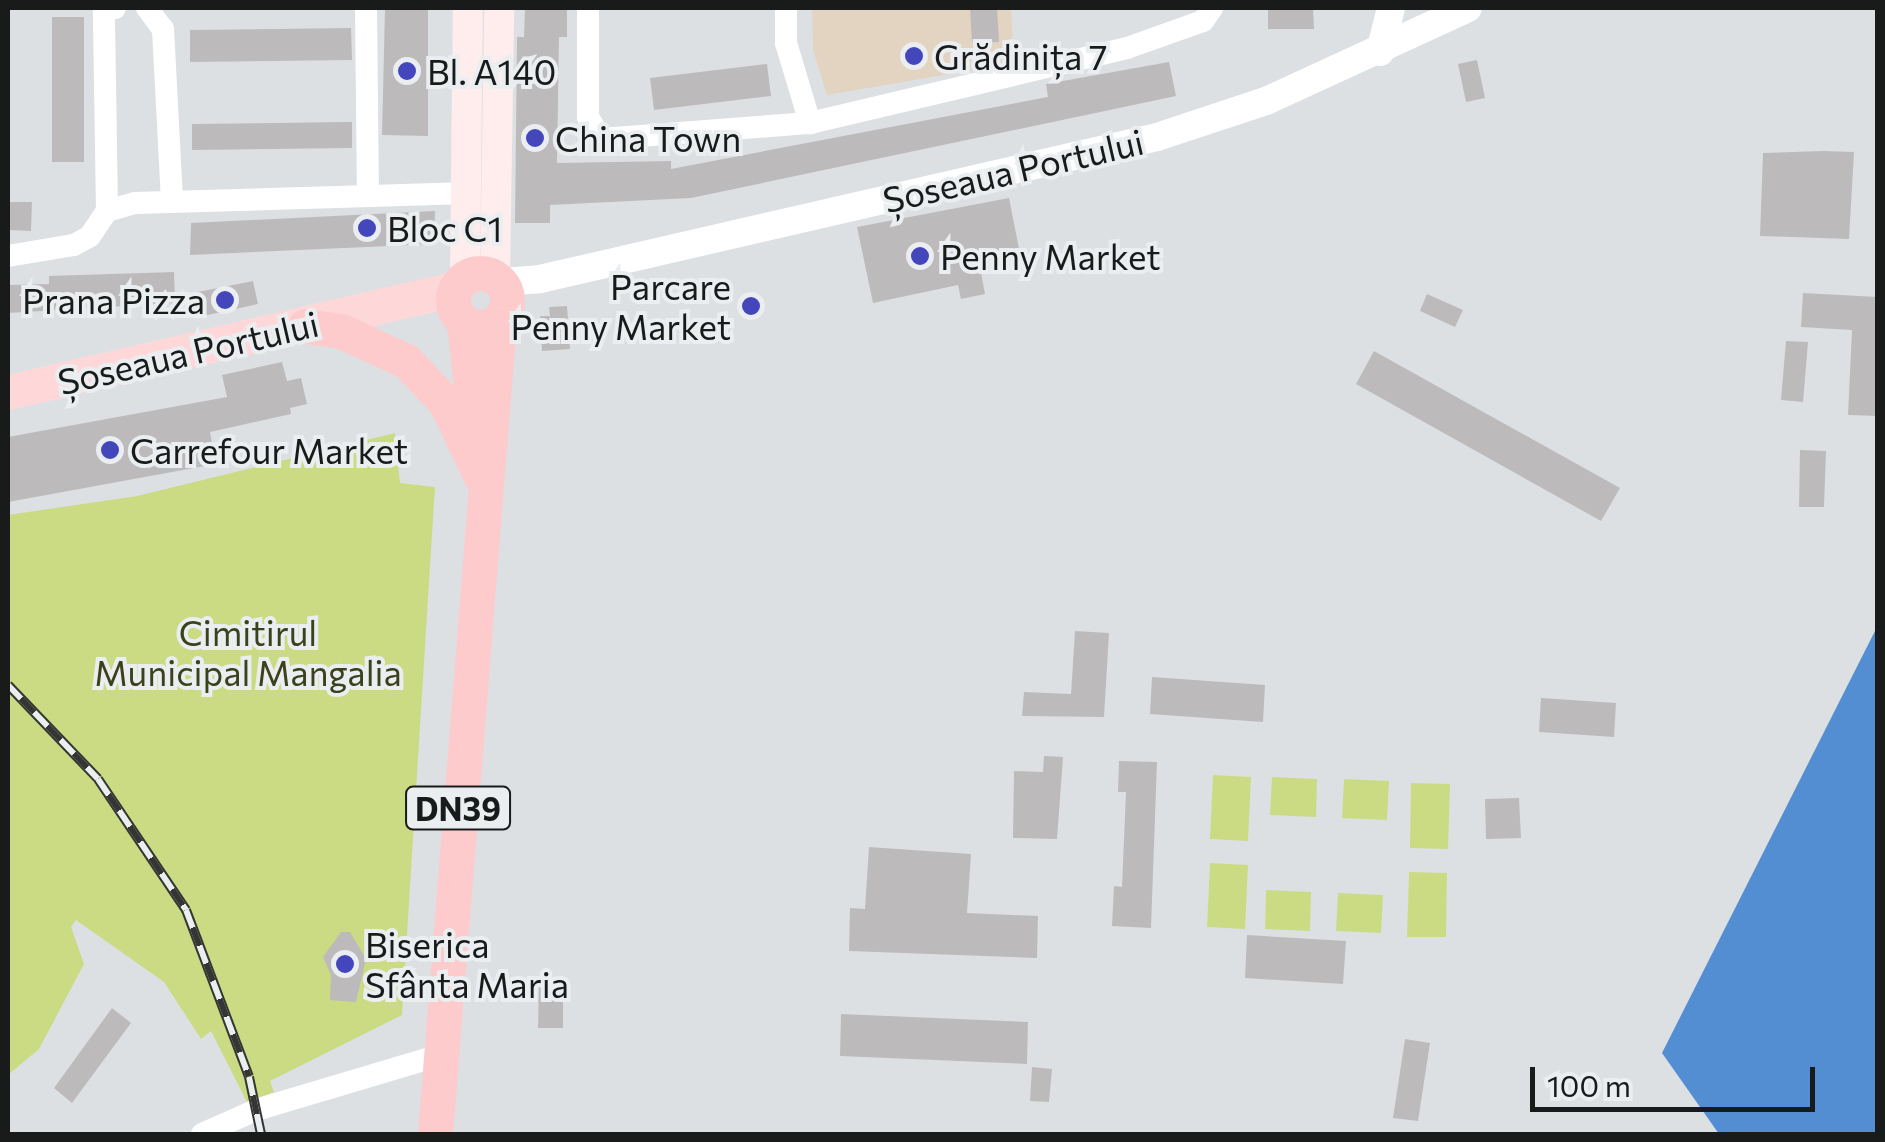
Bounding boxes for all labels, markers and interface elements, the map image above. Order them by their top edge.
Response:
place label: Grădinița 7 [934,35,1108,77]
marker: Grădinița 7 [903,45,925,67]
place label: Bl. A140 [427,50,556,92]
marker: Bl. A140 [396,60,418,82]
place label: China Town [555,117,741,159]
street label: Șoseaua Portului [879,120,1147,220]
marker: China Town [524,127,546,149]
place label: Bloc C1 [387,207,502,249]
marker: Bloc C1 [356,217,378,239]
place label: Penny Market [940,235,1161,277]
marker: Penny Market [909,245,931,267]
place label: Parcare Penny Market [510,265,731,347]
place label: Prana Pizza [22,279,205,321]
marker: Prana Pizza [214,289,236,311]
marker: Parcare Penny Market [740,295,762,317]
street label: Șoseaua Portului [54,302,322,402]
place label: Carrefour Market [130,429,408,471]
marker: Carrefour Market [99,439,121,461]
park label: Cimitirul Municipal Mangalia [94,611,402,693]
road number: DN39 [403,781,513,835]
place label: Biserica Sfânta Maria [365,923,569,1005]
marker: Biserica Sfânta Maria [334,953,356,975]
scale bar [1535,1047,1820,1109]
text: 100 m [1547,1066,1631,1103]

